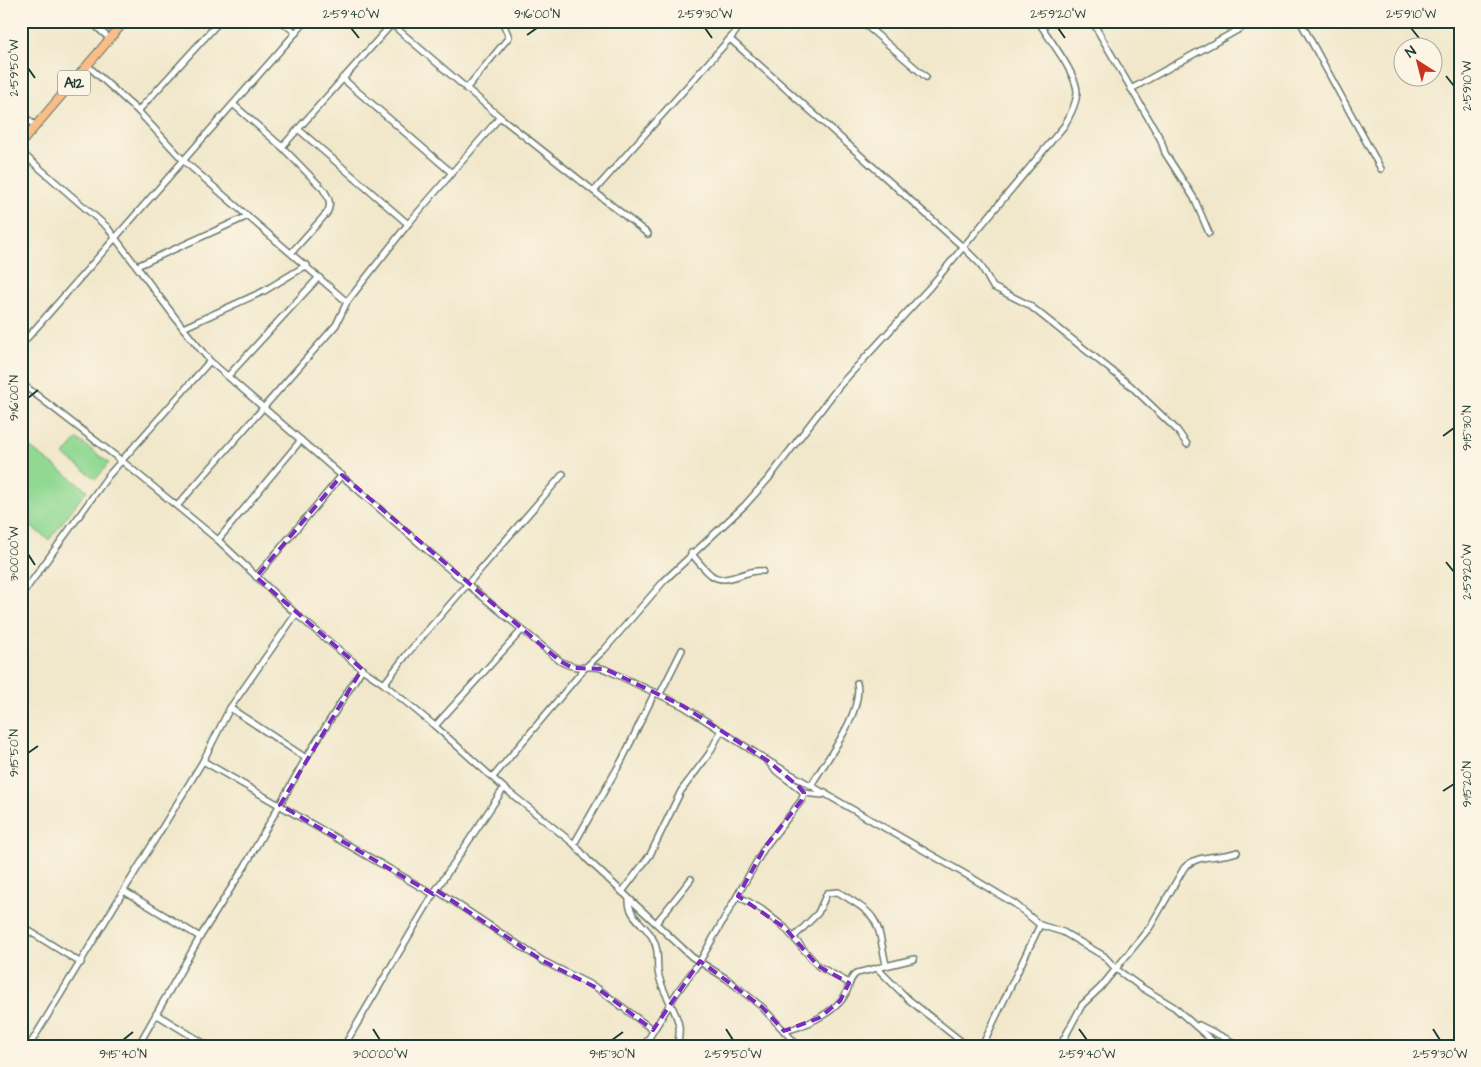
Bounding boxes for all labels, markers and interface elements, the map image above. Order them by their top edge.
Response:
text: 2°59'40"W [323,6,380,23]
text: 9°16'00"N [514,6,560,23]
text: 2°59'30"W [678,6,733,23]
text: 2°59'20"W [1030,6,1086,23]
text: 2°59'10"W [1386,6,1437,23]
north arrow [1394,38,1444,88]
text: 2°59'50"W [6,39,23,96]
text: N [1402,41,1421,63]
text: 2°59'10"W [1459,60,1476,111]
road number: A12 [58,70,90,96]
text: 9°16'00"N [6,375,23,421]
text: 9°15'30"N [1459,405,1476,451]
text: 3°00'00"W [6,526,23,582]
text: 2°59'20"W [1459,544,1476,600]
text: 9°15'50"N [6,729,23,777]
text: 9°15'20"N [1459,760,1476,807]
text: 9°15'40"N [99,1046,147,1063]
text: 3°00'00"W [352,1046,408,1063]
text: 9°15'30"N [589,1046,635,1063]
text: 2°59'50"W [705,1046,762,1063]
text: 2°59'40"W [1059,1046,1116,1063]
text: 2°59'30"W [1413,1046,1468,1063]

